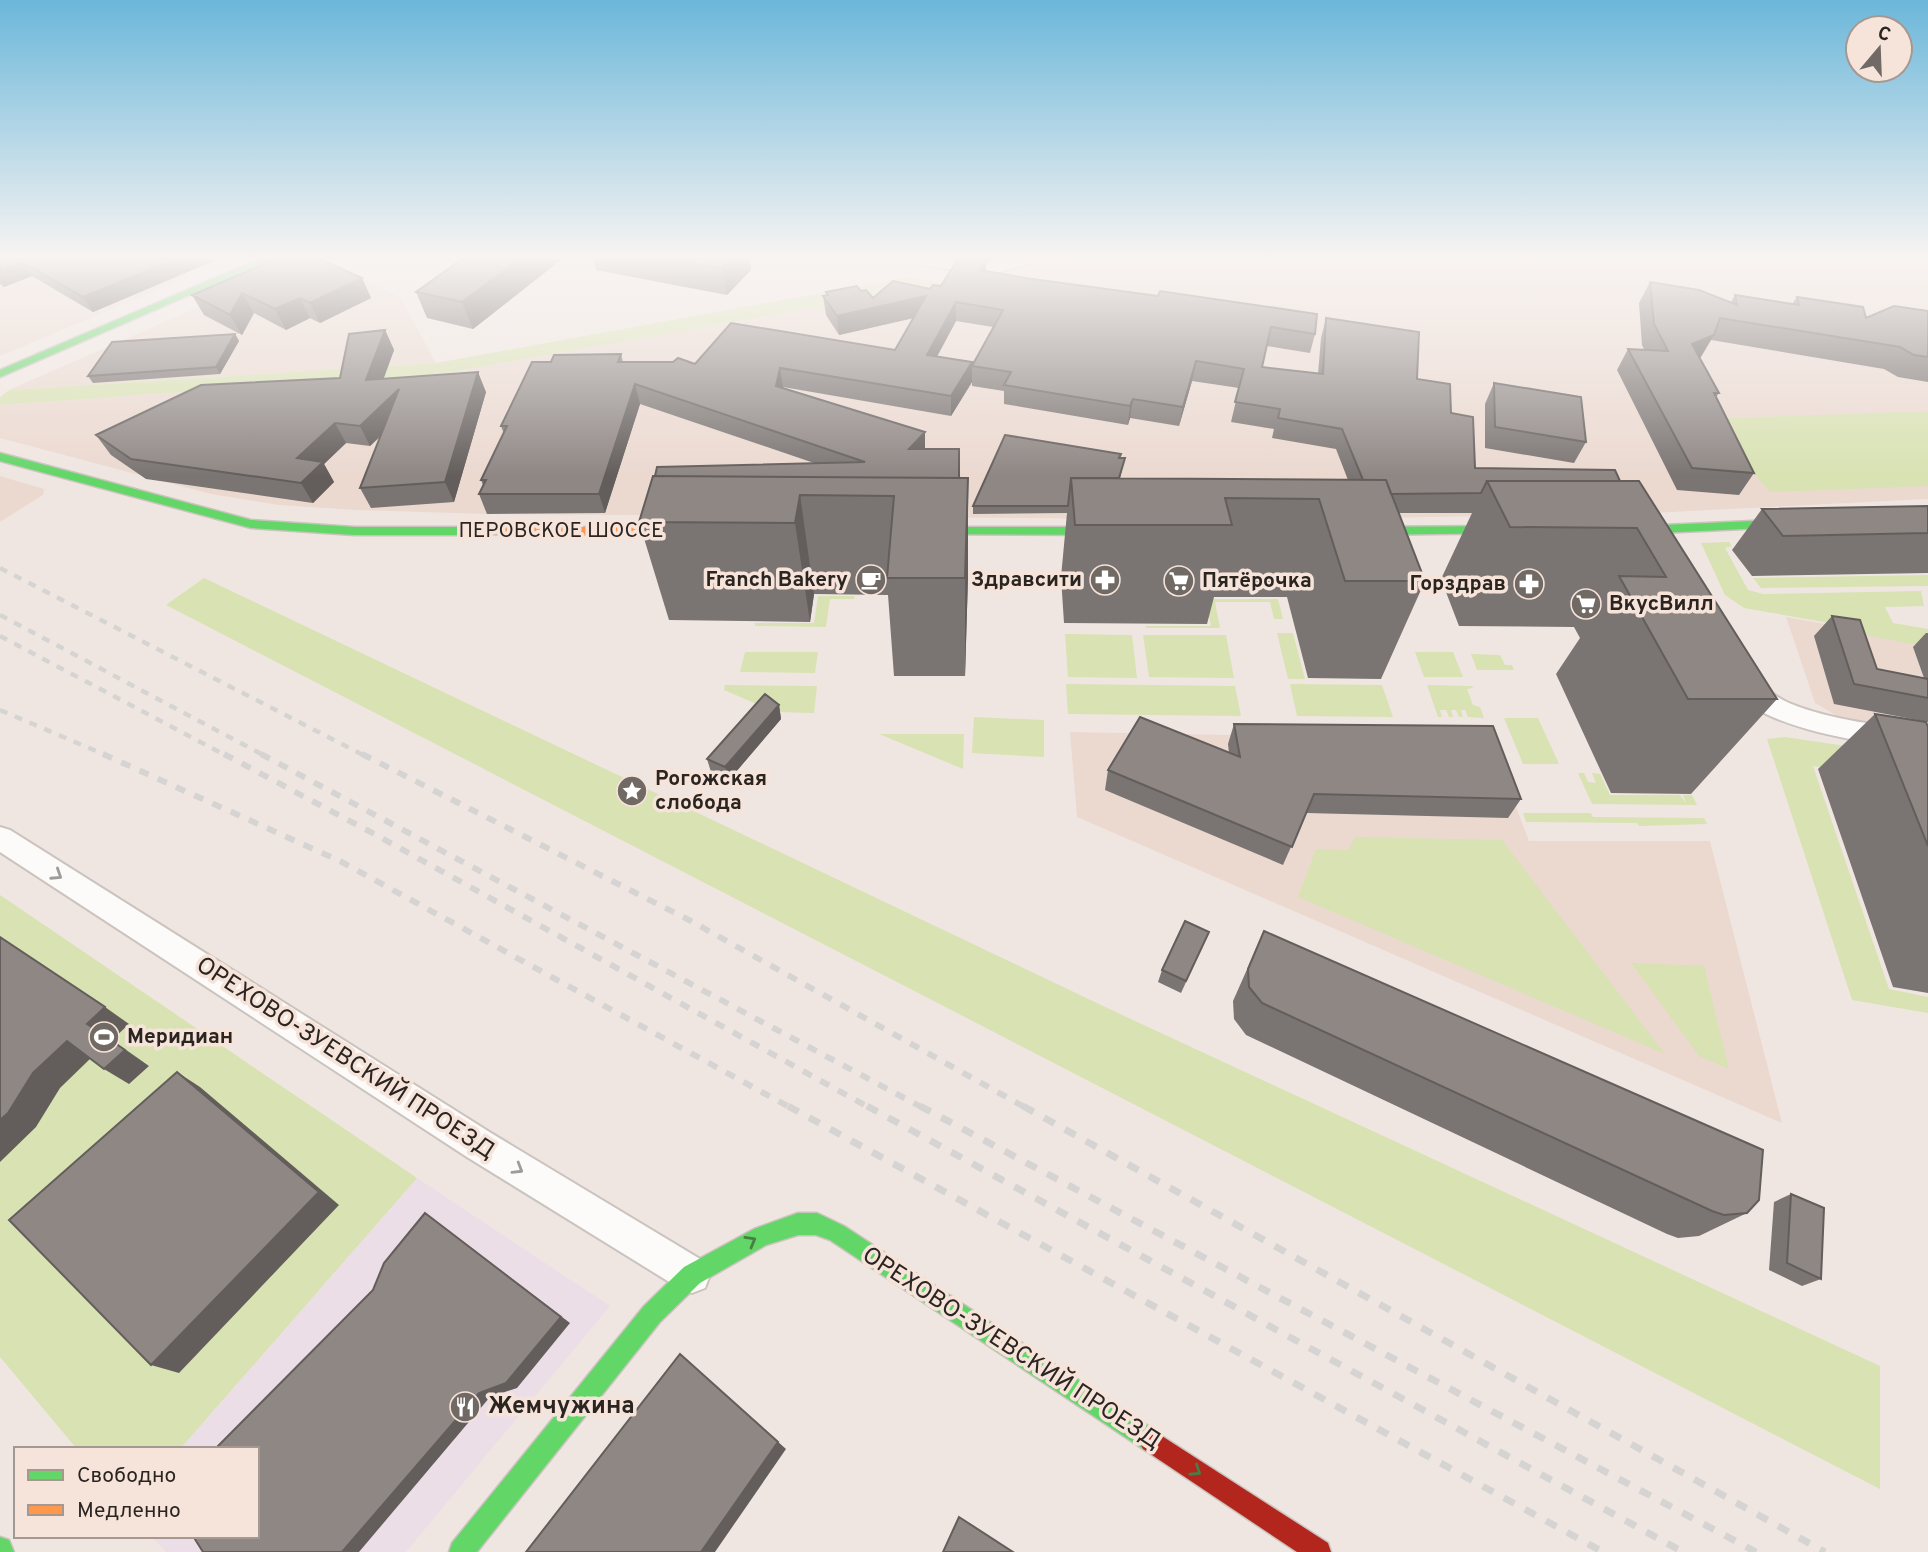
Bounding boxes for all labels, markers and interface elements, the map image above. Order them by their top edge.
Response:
north arrow [1844,14,1914,84]
text: С [1874,21,1894,48]
street label: ПЕРОВСКОЕ ШОССЕ [458,518,664,545]
cafe icon: Franch Bakery [854,563,888,597]
pharmacy icon: Здравсити [1088,563,1122,597]
supermarket icon: Пятёрочка [1162,564,1196,598]
place label: Franch Bakery [705,567,848,594]
place label: Здравсити [971,567,1082,594]
pharmacy icon: Горздрав [1512,567,1546,601]
place label: Пятёрочка [1202,568,1312,595]
place label: Горздрав [1410,571,1506,598]
supermarket icon: ВкусВилл [1569,587,1603,621]
place label: ВкусВилл [1609,591,1714,618]
place label: Рогожская слобода [655,766,767,817]
place icon: Рогожская слобода [615,774,649,808]
one-way arrow [50,867,63,880]
street label: ОРЕХОВО-ЗУЕВСКИЙ ПРОЕЗД [190,949,501,1167]
sports icon: Меридиан [87,1020,121,1054]
place label: Меридиан [127,1024,233,1051]
one-way arrow [510,1160,523,1173]
one-way arrow [744,1236,756,1249]
street label: ОРЕХОВО-ЗУЕВСКИЙ ПРОЕЗД [856,1239,1167,1457]
restaurant icon: Жемчужина [448,1390,482,1424]
place label: Жемчужина [488,1392,635,1422]
legend [14,1447,259,1538]
one-way arrow [1188,1462,1201,1475]
text: Свободно [77,1463,176,1490]
text: Медленно [77,1498,181,1525]

